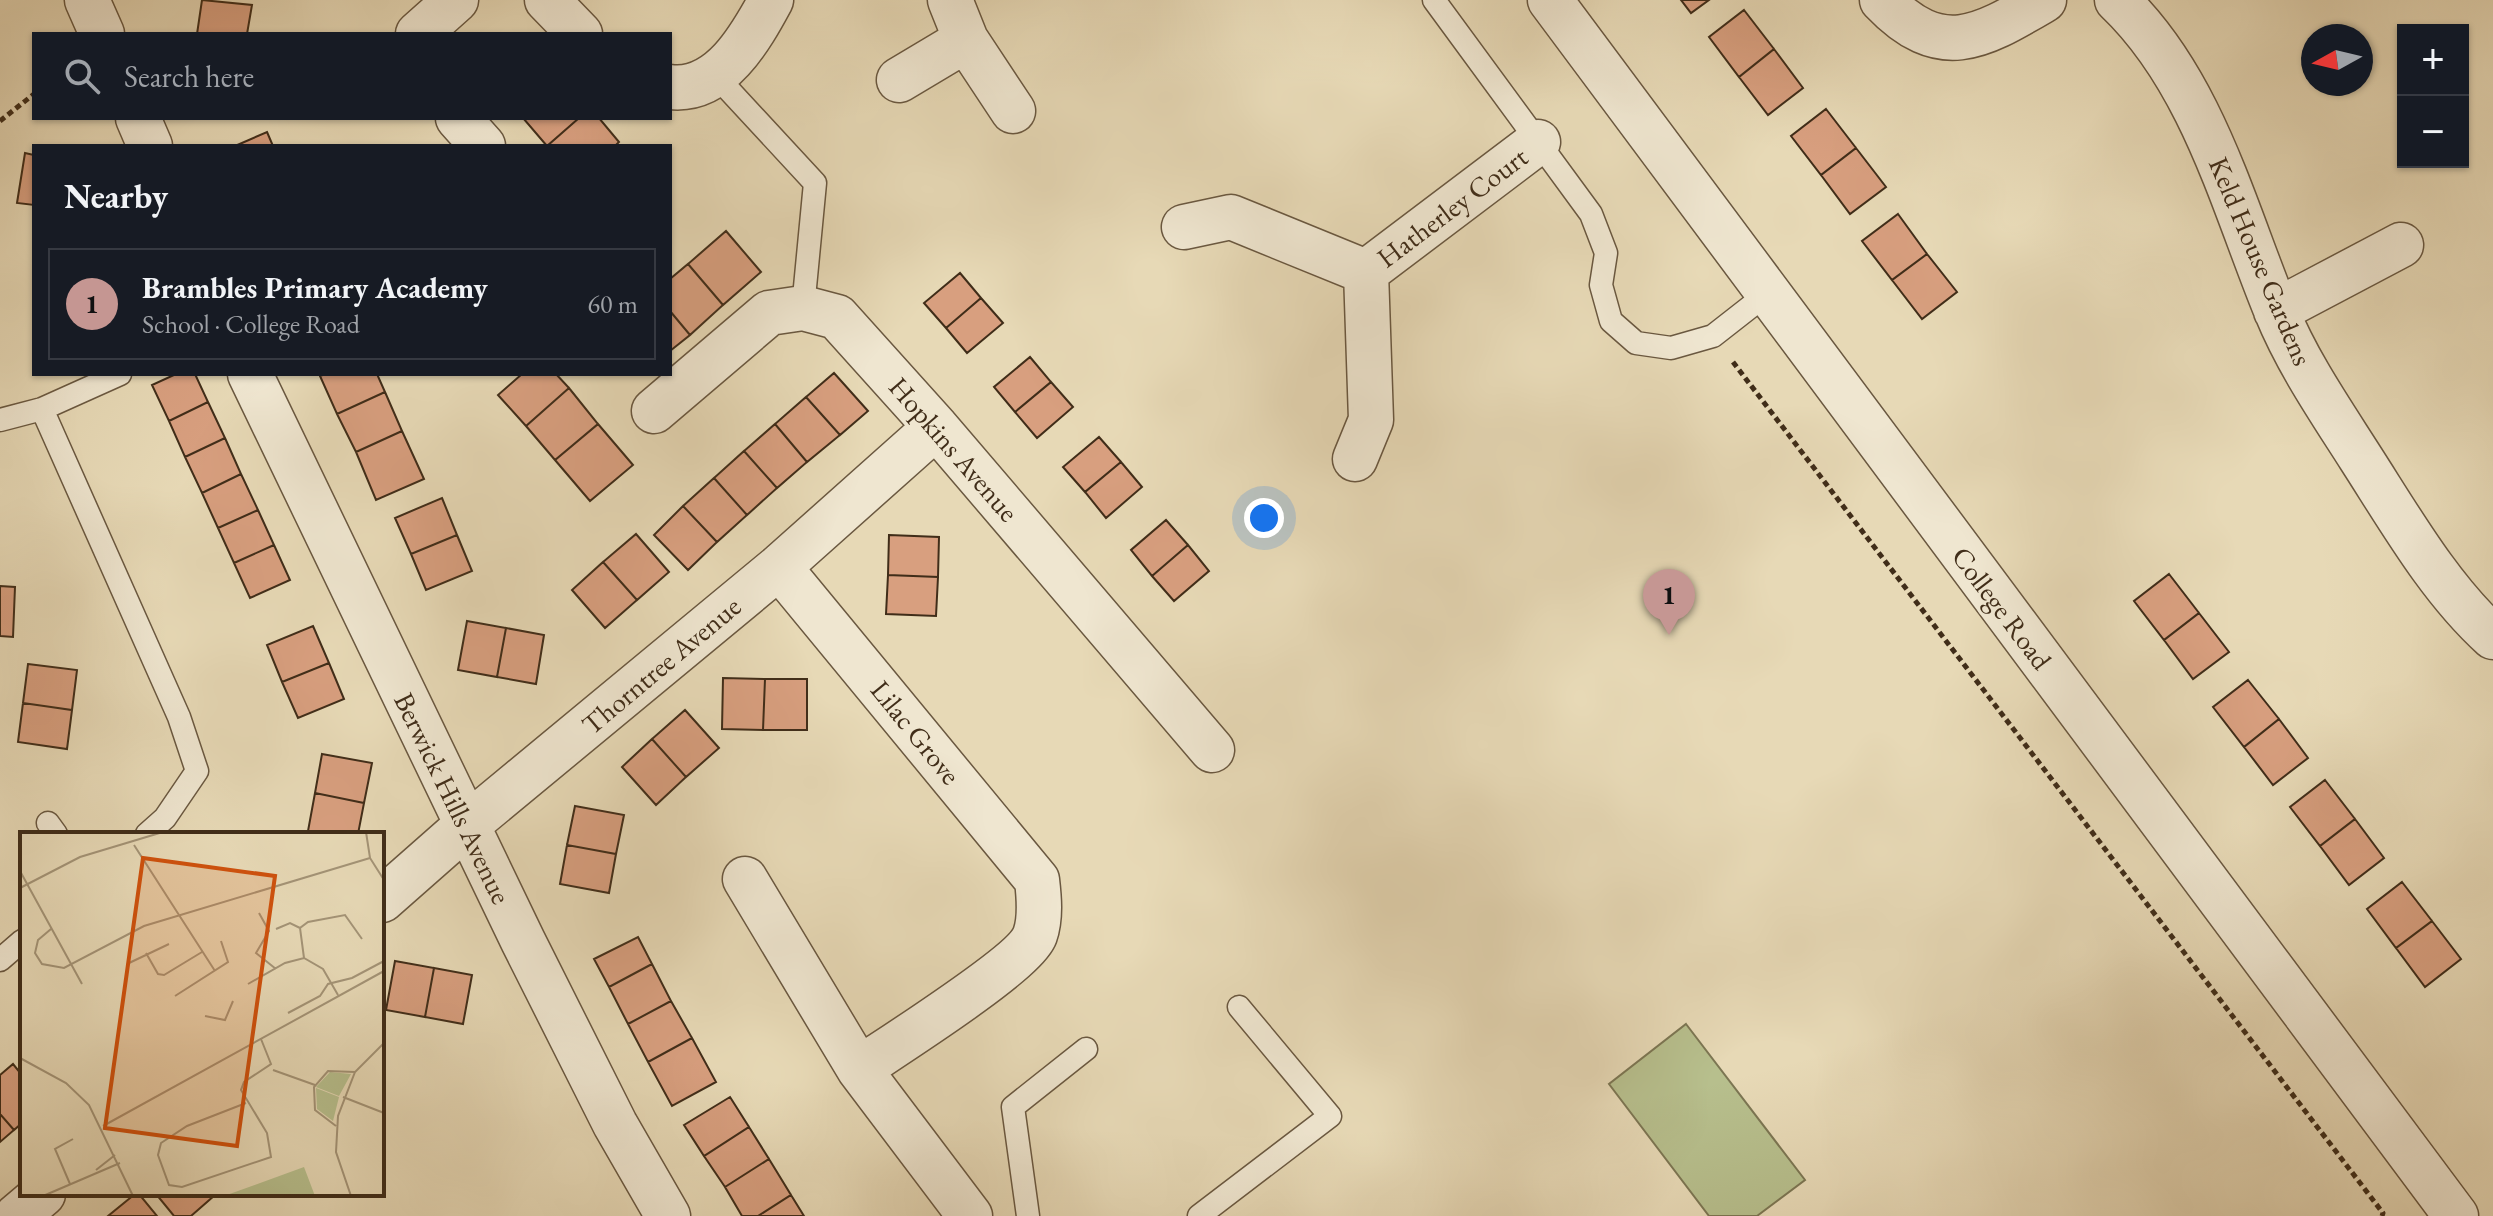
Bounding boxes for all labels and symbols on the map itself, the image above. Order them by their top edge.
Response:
north arrow [2301,24,2373,96]
street label: Hatherley Court [1369,138,1535,275]
street label: Keld House Gardens [2201,151,2321,371]
street label: Hopkins Avenue [881,369,1027,529]
your location [1244,498,1284,538]
street label: College Road [1944,539,2060,677]
pin: 1 [1643,569,1695,635]
street label: Thorntree Avenue [574,588,748,742]
street label: Lilac Grove [863,673,969,791]
street label: Berwick Hills Avenue [386,686,520,910]
inset map [20,832,384,1196]

